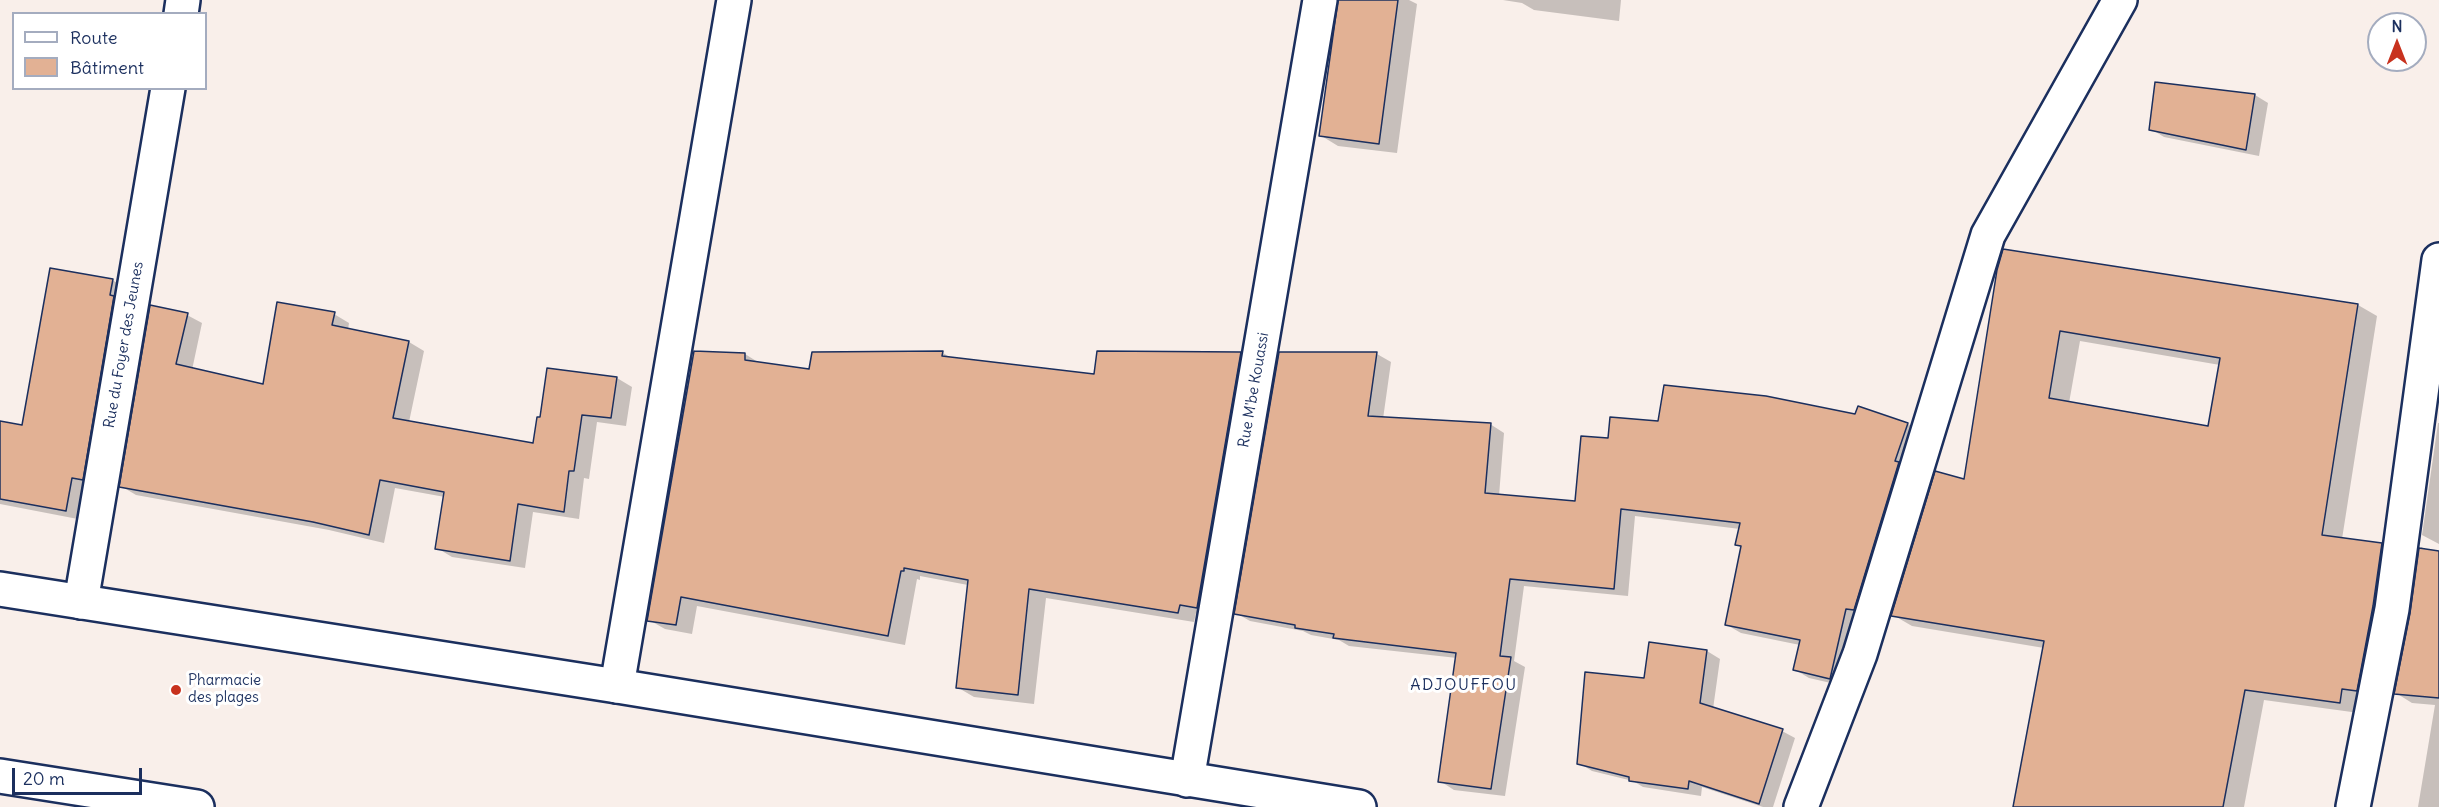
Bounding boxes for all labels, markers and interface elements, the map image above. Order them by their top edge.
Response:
legend [12,12,207,90]
north arrow [2367,12,2427,72]
text: N [2391,16,2403,36]
text: Route [70,26,118,49]
text: Bâtiment [70,56,144,79]
street label: Rue du Foyer des Jeunes [100,260,148,430]
street label: Rue M'be Kouassi [1235,331,1273,449]
place label: Pharmacie des plages [188,672,261,707]
district label: ADJOUFFOU [1410,675,1518,695]
marker: Pharmacie des plages [169,683,183,697]
scale bar [15,756,146,794]
text: 20 m [23,767,65,790]

